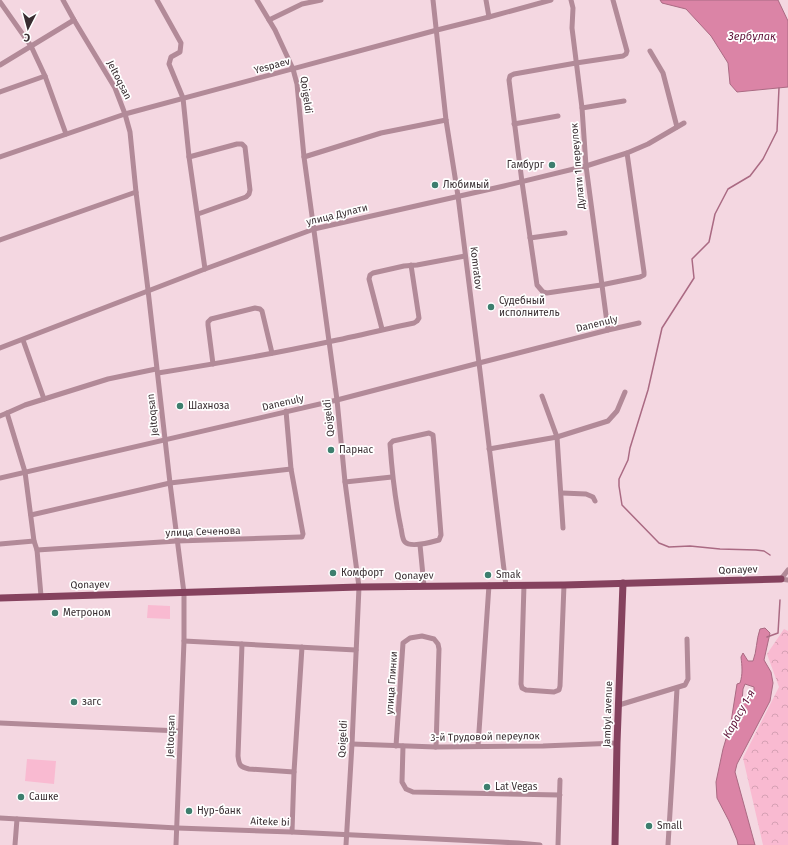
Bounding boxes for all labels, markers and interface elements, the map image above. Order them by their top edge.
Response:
north arrow [8,8,48,48]
water label: Зербұлақ [727,30,776,43]
text: С [23,31,31,44]
street label: Yespaev [253,55,291,77]
street label: Jeltoqsan [104,58,134,102]
street label: Qoigeldi [297,75,315,115]
street label: Дулати 1 переулок [568,122,588,211]
place label: Гамбург [507,159,545,171]
marker: Гамбург [547,160,557,170]
place label: Любимый [443,179,489,191]
marker: Любимый [430,180,440,190]
street label: улица Дулати [305,202,369,228]
street label: Komratov [467,246,485,290]
place label: Судебный исполнитель [499,295,560,319]
marker: Судебный исполнитель [486,302,496,312]
street label: Danenuly [575,313,619,335]
street label: Danenuly [261,392,305,414]
street label: Jeltoqsan [145,393,161,437]
street label: Qoigeldi [321,398,337,437]
place label: Шахноза [188,400,229,412]
marker: Шахноза [175,401,185,411]
place label: Парнас [339,444,374,456]
marker: Парнас [326,445,336,455]
street label: улица Сеченова [165,525,241,539]
street label: Qonayev [718,563,758,577]
place label: Комфорт [341,567,384,579]
marker: Комфорт [328,568,338,578]
place label: Smak [496,569,521,581]
street label: Qonayev [394,570,434,582]
marker: Smak [483,570,493,580]
street label: Qonayev [70,579,110,591]
place label: Метроном [63,607,111,619]
marker: Метроном [50,608,60,618]
street label: улица Глинки [384,651,400,715]
street label: Jambyl avenue [601,681,615,747]
water label: Карасу 1-я [720,687,758,741]
place label: загс [82,696,101,708]
marker: загс [69,697,79,707]
street label: Jeltoqsan [164,715,178,757]
street label: Qoigeldi [336,720,350,758]
street label: 3-й Трудовой переулок [430,730,541,744]
place label: Lat Vegas [495,781,538,793]
marker: Lat Vegas [482,782,492,792]
place label: Сашке [29,791,58,803]
marker: Сашке [16,792,26,802]
place label: Нур-банк [197,805,242,817]
marker: Нур-банк [184,806,194,816]
street label: Aiteke bi [250,815,290,829]
place label: Small [657,820,682,832]
marker: Small [644,821,654,831]

